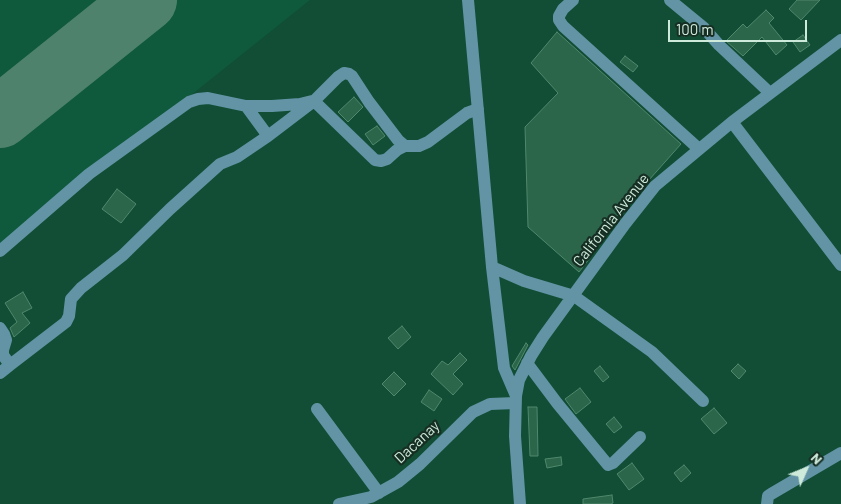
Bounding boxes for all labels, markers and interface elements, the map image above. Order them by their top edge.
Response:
scale bar [671,10,810,42]
text: 100 m [676,20,714,38]
street label: California Avenue [569,170,653,270]
street label: Dacanay [391,417,443,467]
north arrow [781,444,831,494]
text: N [808,449,826,467]

